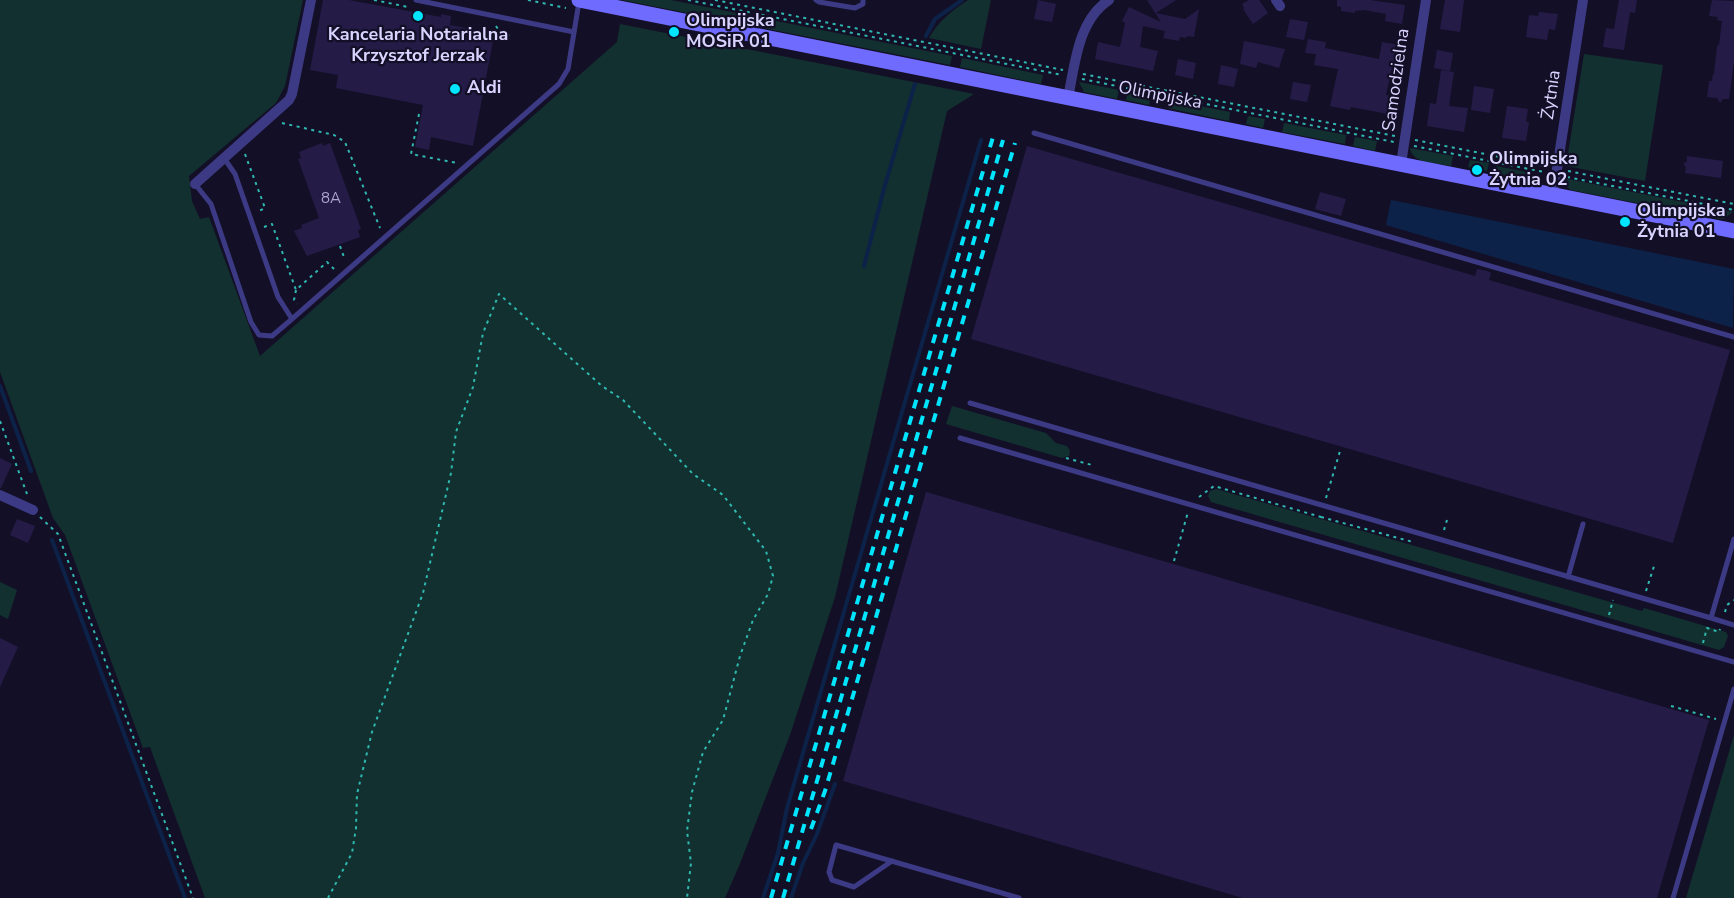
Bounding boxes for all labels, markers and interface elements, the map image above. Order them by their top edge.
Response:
marker: Kancelaria Notarialna Krzysztof Jerzak [411,9,425,23]
place label: Olimpijska MOSiR 01 [686,11,774,54]
place label: Kancelaria Notarialna Krzysztof Jerzak [328,25,508,68]
marker: Olimpijska MOSiR 01 [667,25,681,39]
street label: Samodzielna [1379,27,1415,133]
street label: Żytnia [1538,69,1566,121]
street label: Olimpijska [1116,77,1204,115]
place label: Aldi [467,78,501,100]
marker: Aldi [448,82,462,96]
place label: Olimpijska Żytnia 02 [1489,149,1577,192]
marker: Olimpijska Żytnia 02 [1470,163,1484,177]
house number: 8A [321,190,341,208]
place label: Olimpijska Żytnia 01 [1637,201,1725,244]
marker: Olimpijska Żytnia 01 [1618,215,1632,229]

